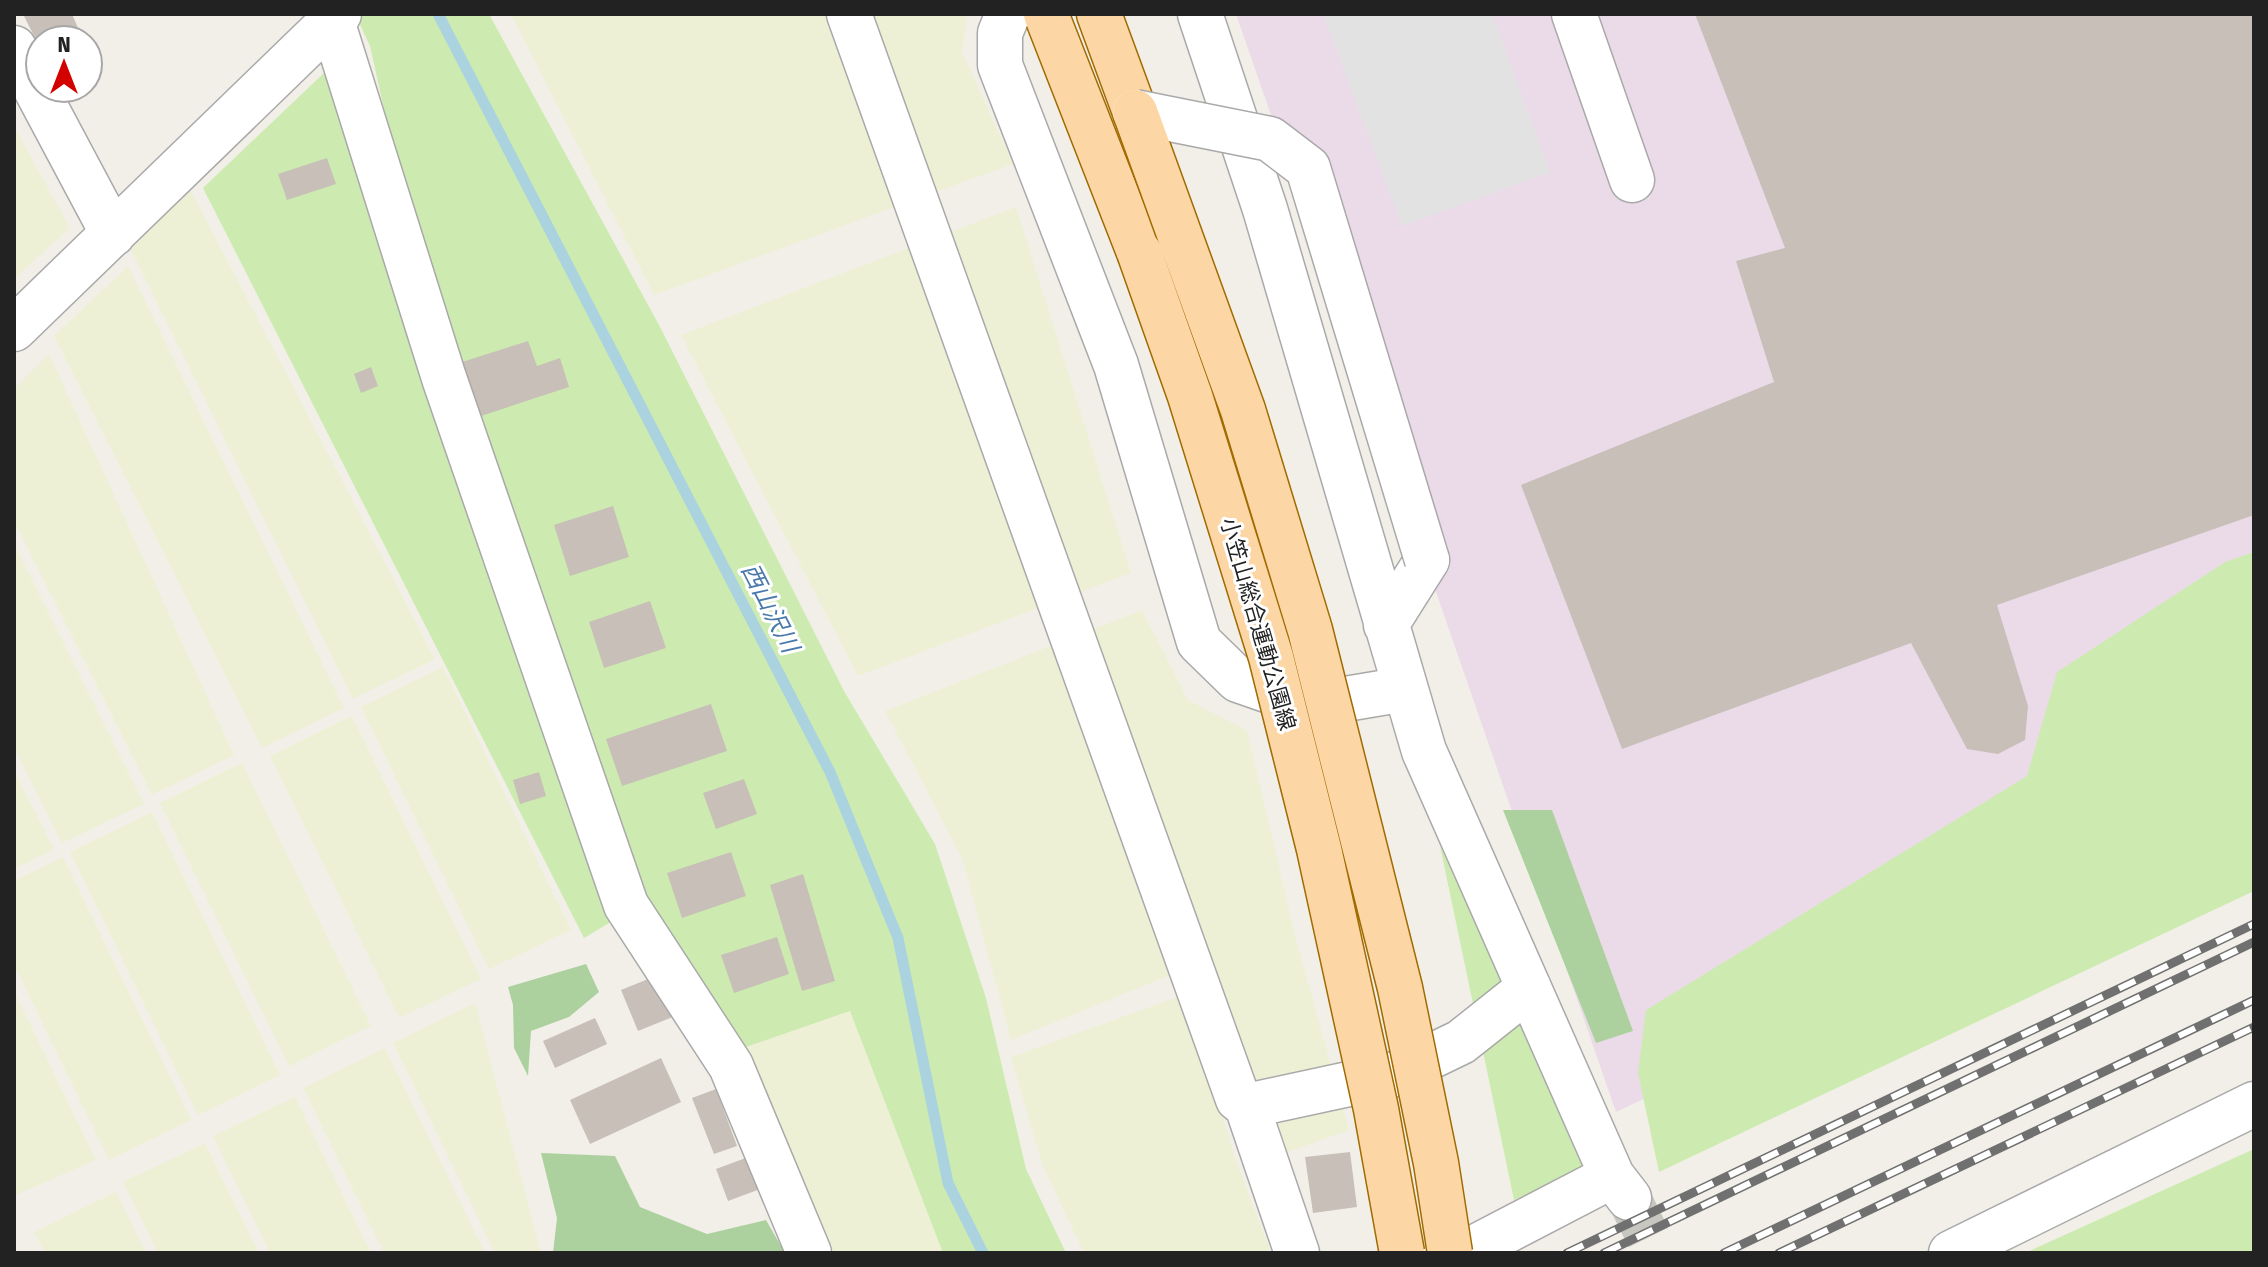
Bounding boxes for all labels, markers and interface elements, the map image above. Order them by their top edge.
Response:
north arrow [24,24,104,104]
text: N [57,31,71,58]
street label: 小笠山総合運動公園線 [1215,515,1301,733]
water label: 西山沢川 [736,559,806,660]

